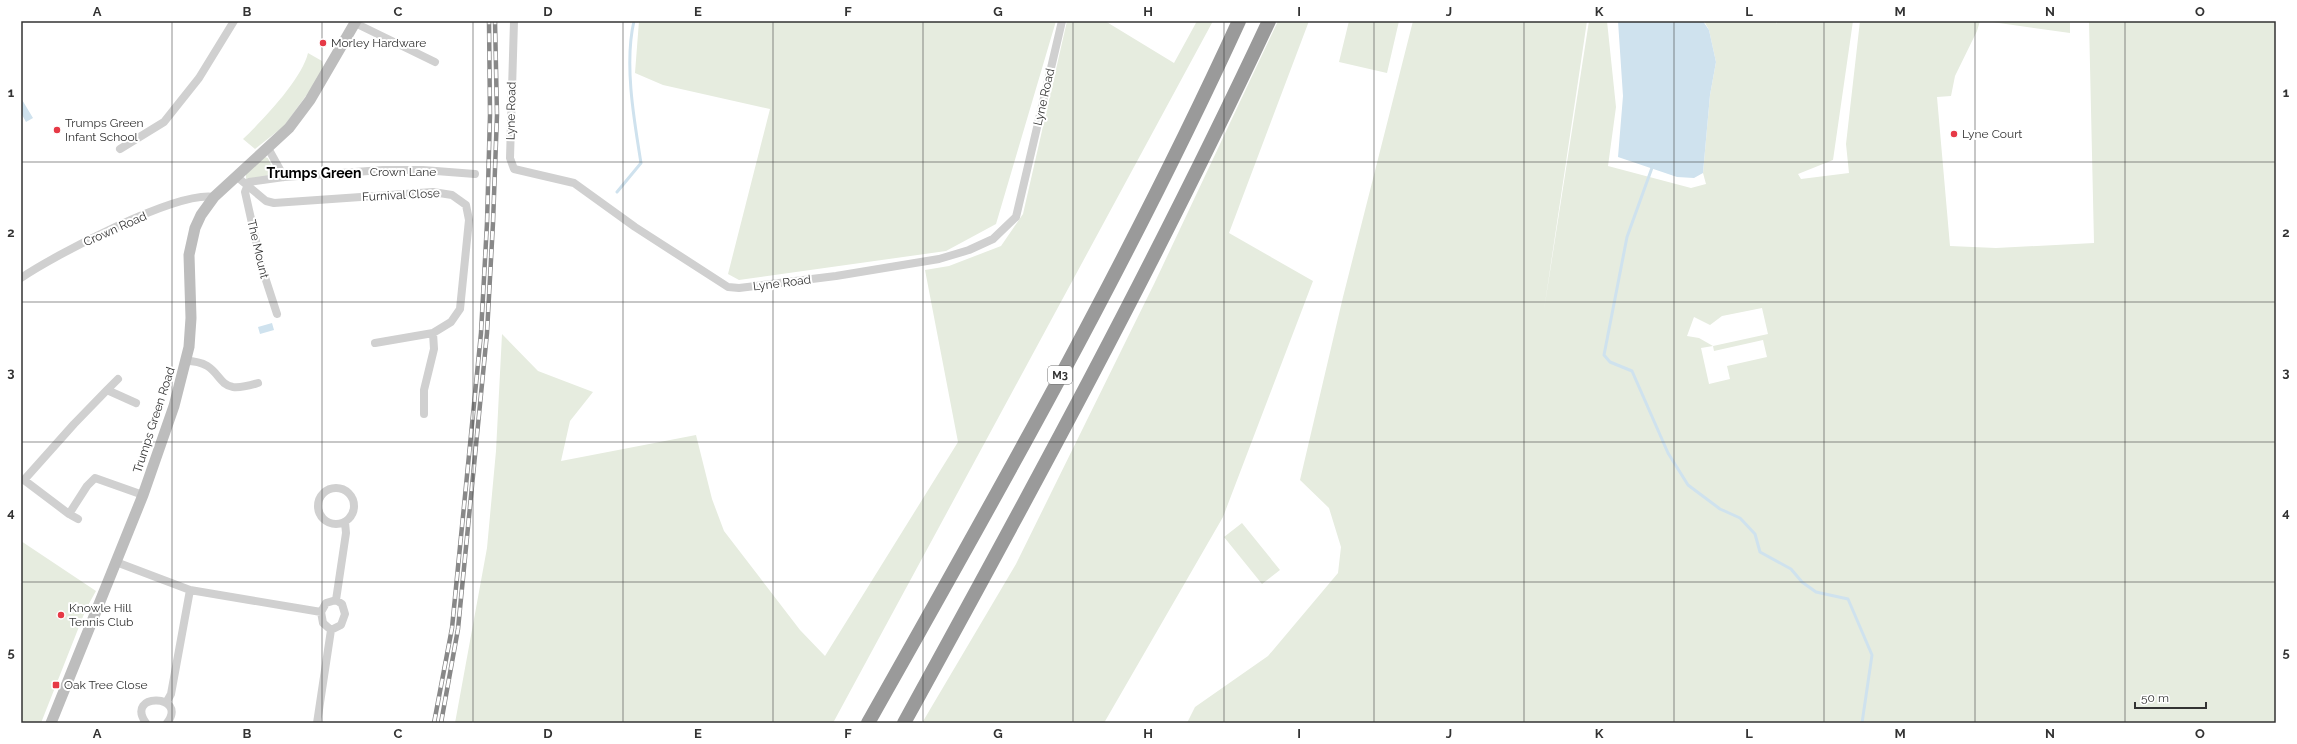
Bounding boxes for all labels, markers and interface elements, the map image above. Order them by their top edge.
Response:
text: A [93,4,102,19]
text: B [243,4,252,19]
text: C [394,4,403,19]
text: D [543,4,553,19]
text: E [694,4,702,19]
text: F [844,4,852,19]
text: G [993,4,1003,19]
text: H [1143,4,1153,19]
text: I [1297,4,1301,19]
text: J [1446,4,1452,19]
text: K [1595,4,1604,19]
text: L [1745,4,1753,19]
text: M [1894,4,1906,19]
text: N [2045,4,2055,19]
text: O [2195,4,2205,19]
place label: Morley Hardware [331,36,426,50]
marker: Morley Hardware [318,38,328,48]
street label: Lyne Road [1031,67,1057,127]
street label: Lyne Road [503,82,519,140]
text: 1 [8,85,15,100]
text: 1 [2283,85,2290,100]
place label: Trumps Green Infant School [65,116,144,144]
marker: Trumps Green Infant School [52,125,62,135]
place label: Lyne Court [1962,127,2022,141]
marker: Lyne Court [1949,129,1959,139]
district label: Trumps Green [267,165,361,181]
street label: Crown Lane [370,165,436,179]
street label: Furnival Close [362,186,440,204]
street label: Crown Road [81,209,149,249]
street label: The Mount [244,218,272,280]
text: 2 [7,225,15,240]
text: 2 [2282,225,2290,240]
street label: Lyne Road [752,272,812,294]
text: 3 [7,365,15,380]
street label: Trumps Green Road [130,365,178,475]
text: 3 [2282,365,2290,380]
road number: M3 [1048,366,1072,384]
text: 4 [7,505,15,520]
text: 4 [2282,505,2290,520]
place label: Knowle Hill Tennis Club [69,601,134,629]
marker: Knowle Hill Tennis Club [56,610,66,620]
text: 5 [7,645,15,660]
text: 5 [2282,645,2290,660]
place label: Oak Tree Close [64,678,147,692]
marker: Oak Tree Close [51,680,61,690]
scale bar [2135,684,2206,710]
text: 50 m [2141,691,2169,705]
text: A [93,726,102,741]
text: B [243,726,252,741]
text: C [394,726,403,741]
text: D [543,726,553,741]
text: E [694,726,702,741]
text: F [844,726,852,741]
text: G [993,726,1003,741]
text: H [1143,726,1153,741]
text: I [1297,726,1301,741]
text: J [1446,726,1452,741]
text: K [1595,726,1604,741]
text: L [1745,726,1753,741]
text: M [1894,726,1906,741]
text: N [2045,726,2055,741]
text: O [2195,726,2205,741]

